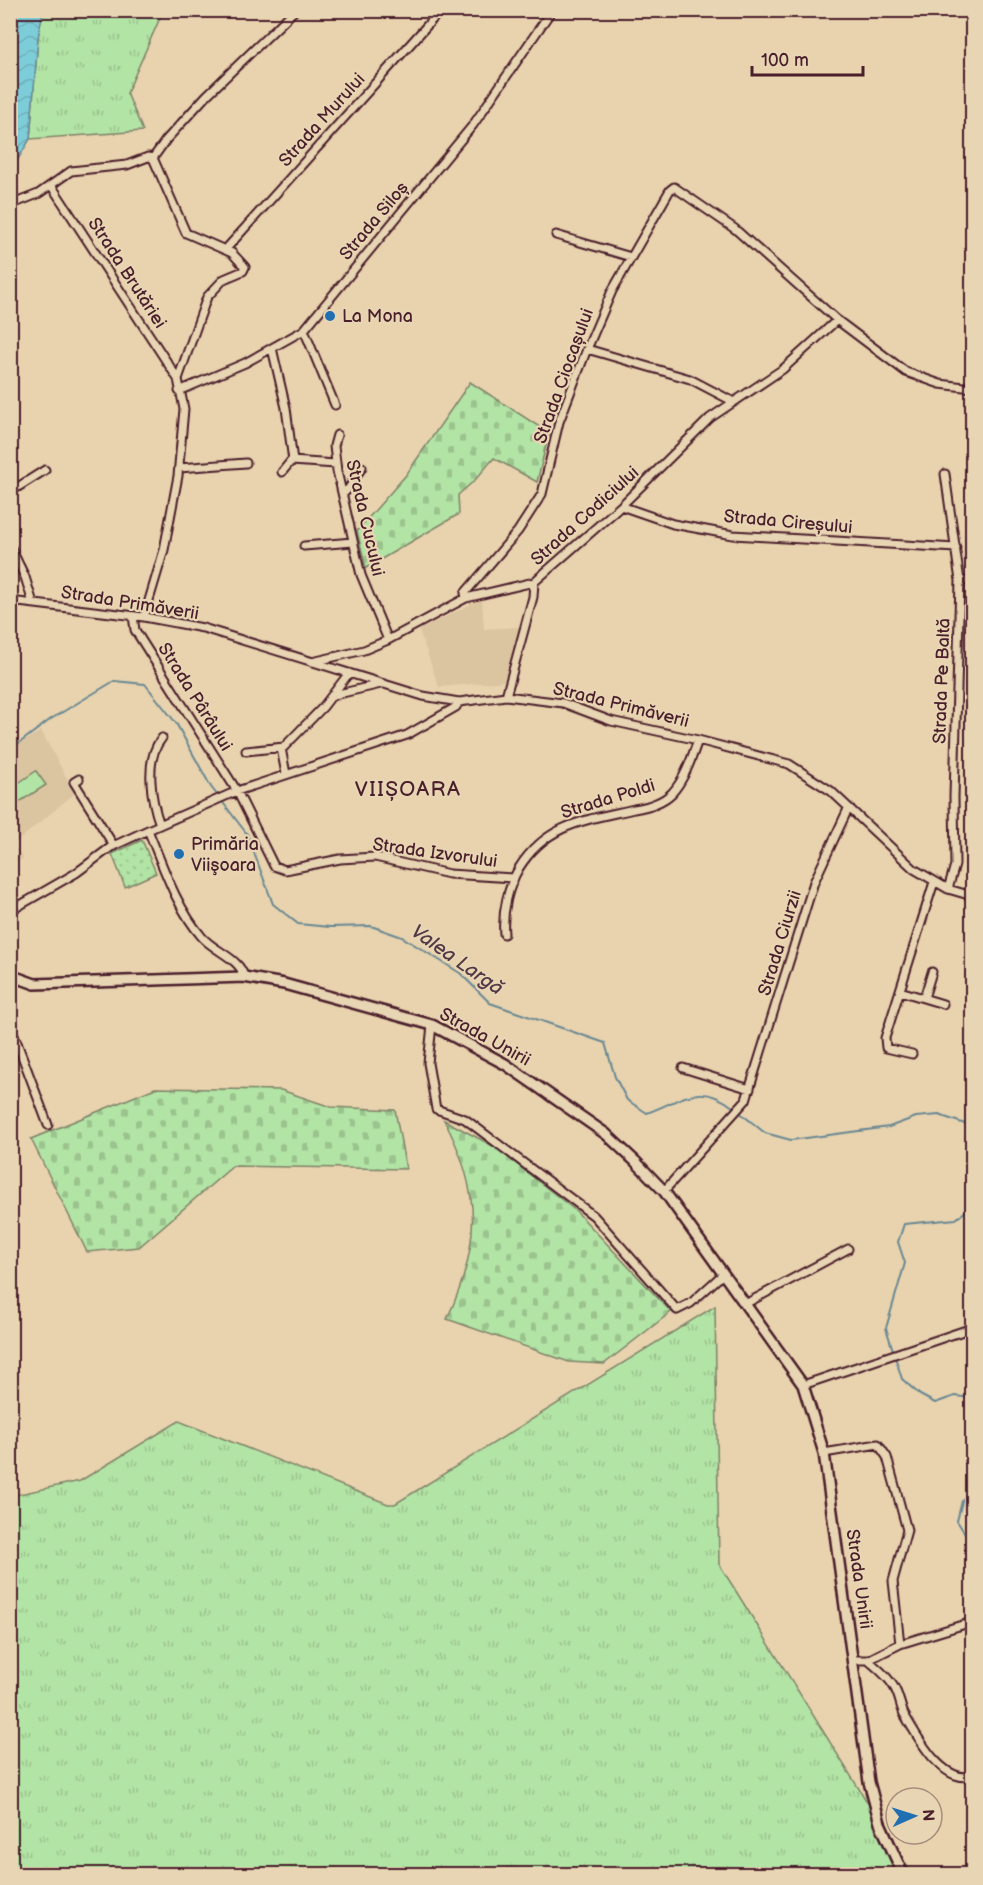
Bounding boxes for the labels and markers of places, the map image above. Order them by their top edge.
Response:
place label: La Mona [342,306,413,327]
marker: La Mona [323,309,337,323]
place label: Primăria Viişoara [191,834,259,876]
marker: Primăria Viişoara [172,847,186,861]

